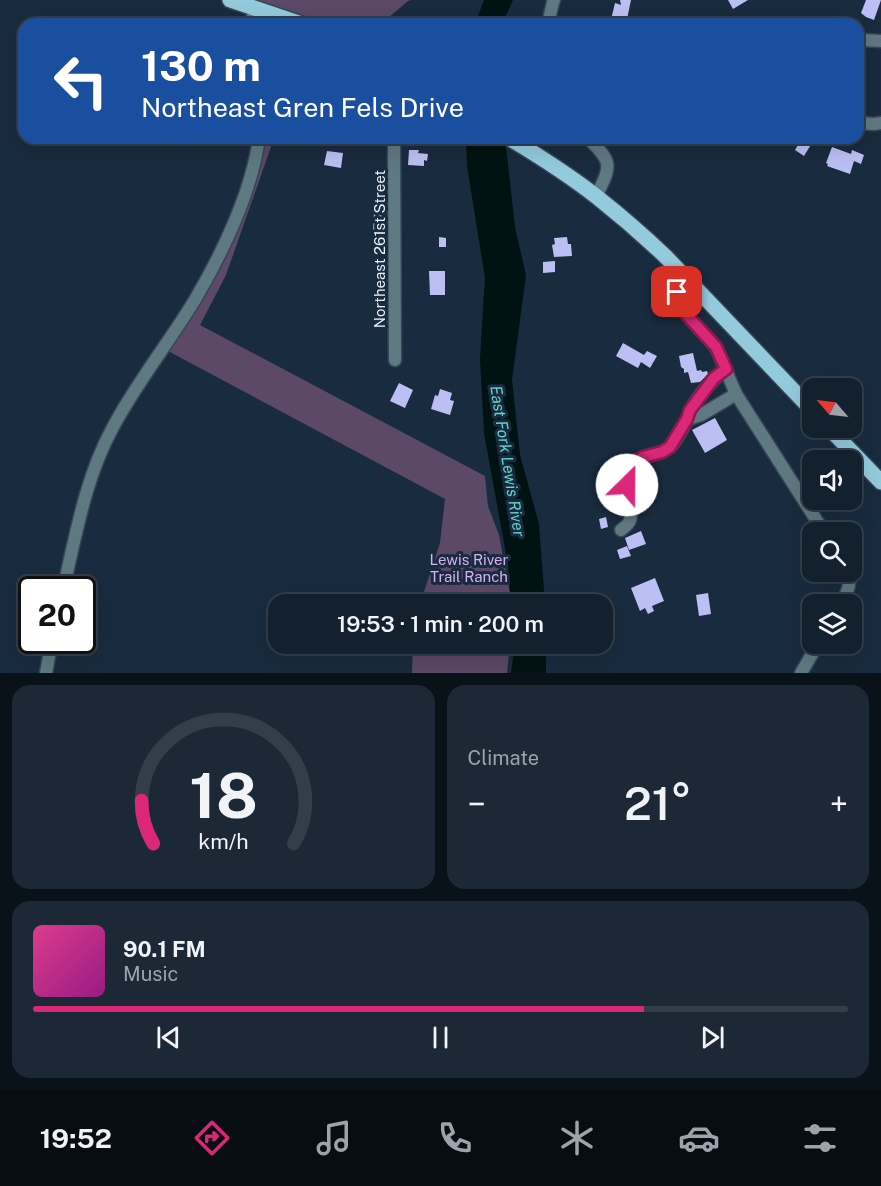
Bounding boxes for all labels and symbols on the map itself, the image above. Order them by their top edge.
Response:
street label: Northeast 261st Street [371,170,388,328]
pin [651,266,702,317]
north arrow [802,378,862,438]
water label: East Fork Lewis River [486,384,529,539]
position arrow [595,453,659,517]
park label: Lewis River Trail Ranch [430,551,509,585]
speed limit sign: 20 [18,576,96,654]

